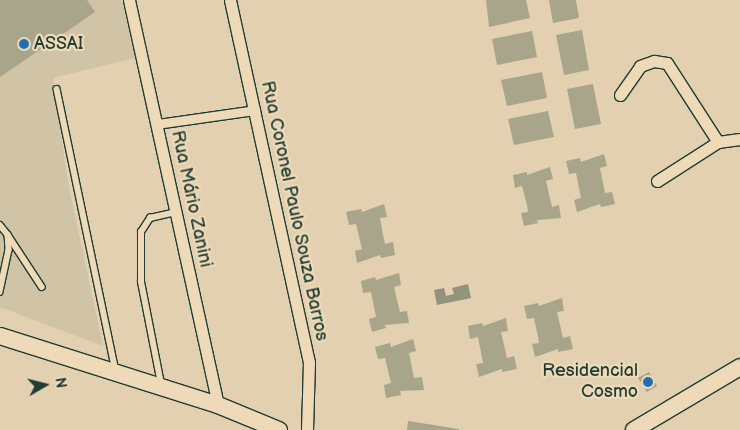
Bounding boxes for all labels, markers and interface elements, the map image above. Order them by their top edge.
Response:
place label: ASSAI [34,33,83,55]
marker: ASSAI [18,38,30,50]
street label: Rua Coronel Paulo Souza Barros [256,79,332,343]
street label: Rua Mário Zanini [166,129,216,269]
north arrow [20,360,70,410]
place label: Residencial Cosmo [542,361,638,404]
text: N [51,376,69,389]
marker: Residencial Cosmo [642,376,654,388]

